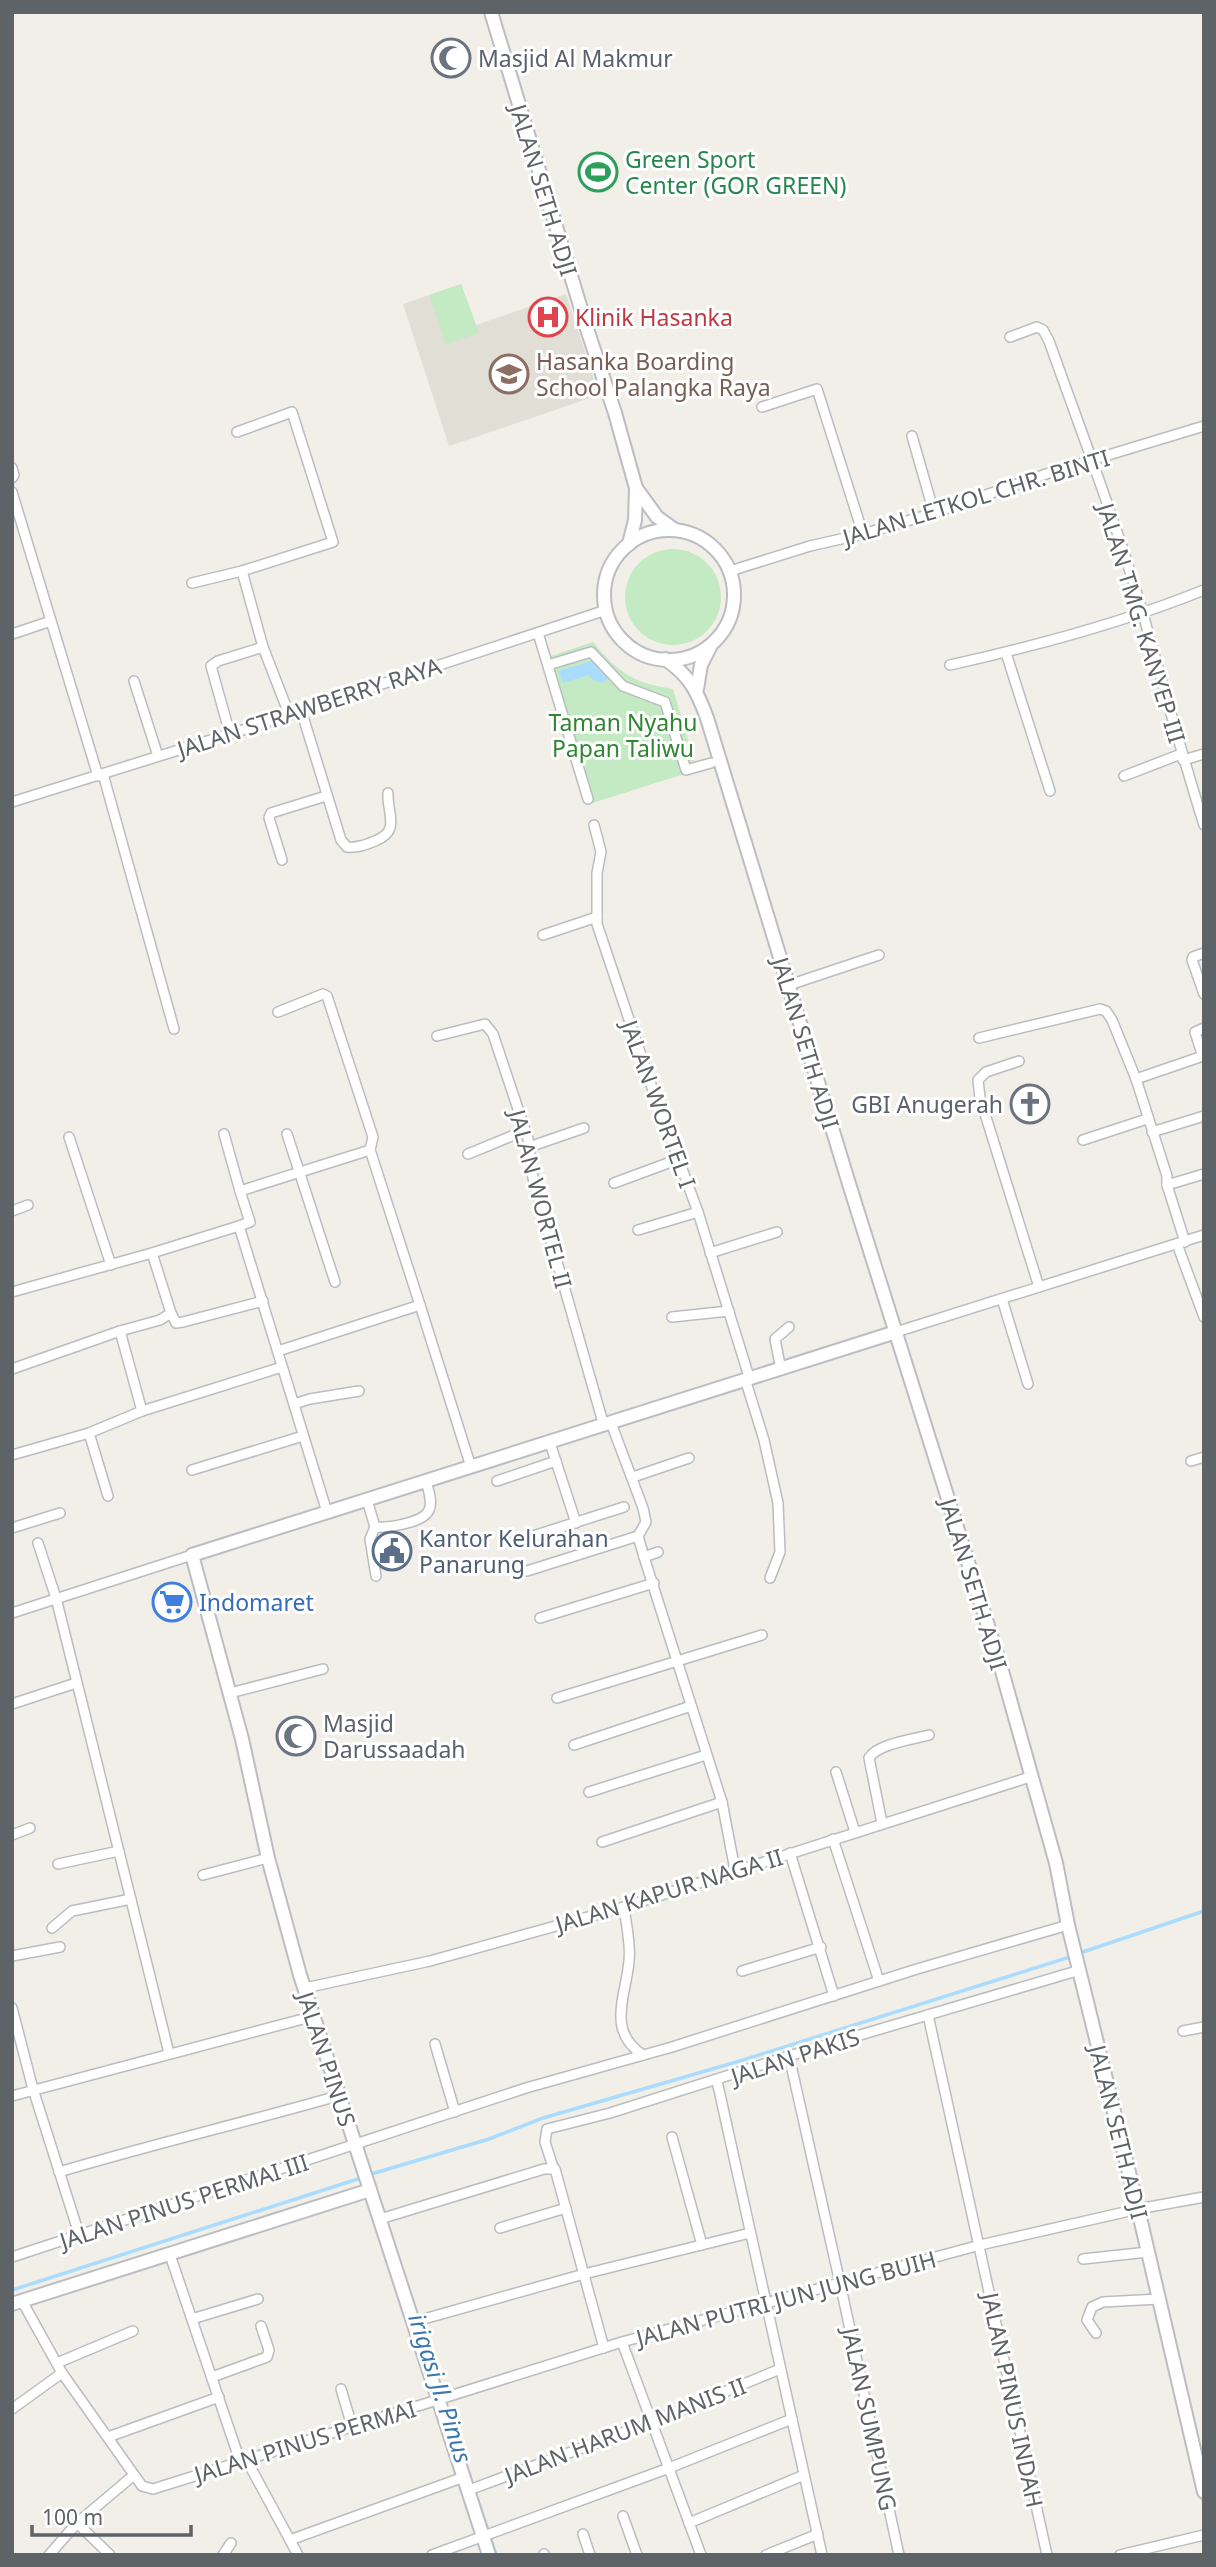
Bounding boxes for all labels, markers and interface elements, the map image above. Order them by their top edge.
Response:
mosque icon: Masjid Al Makmur [430,37,472,79]
place label: Masjid Al Makmur [478,42,673,74]
street label: JALAN SETH ADJI [502,98,585,280]
place label: Green Sport Center (GOR GREEN) [625,143,846,201]
sports icon: Green Sport Center (GOR GREEN) [577,151,619,193]
hospital icon: Klinik Hasanka [527,296,569,338]
place label: Klinik Hasanka [575,301,733,333]
place label: Hasanka Boarding School Palangka Raya [536,345,771,403]
school or university icon: Hasanka Boarding School Palangka Raya [488,353,530,395]
street label: JALAN LETKOL CHR. BINTI [837,441,1113,553]
street label: JALAN TMG. KANYEP III [1090,497,1194,747]
street label: JALAN STRAWBERRY RAYA [171,649,445,765]
park label: Taman Nyahu Papan Taliwu [549,706,698,764]
street label: JALAN SETH ADJI [764,951,847,1133]
street label: JALAN WORTEL I [613,1014,704,1192]
church icon: GBI Anugerah [1009,1083,1051,1125]
place label: GBI Anugerah [851,1088,1003,1120]
street label: JALAN WORTEL II [501,1104,580,1292]
street label: JALAN SETH ADJI [932,1492,1015,1674]
place label: Kantor Kelurahan Panarung [419,1522,609,1580]
public building icon: Kantor Kelurahan Panarung [371,1530,413,1572]
supermarket icon: Indomaret [151,1581,193,1623]
place label: Indomaret [199,1586,314,1618]
place label: Masjid Darussaadah [323,1707,466,1765]
mosque icon: Masjid Darussaadah [275,1715,317,1757]
street label: JALAN KAPUR NAGA II [550,1840,786,1940]
street label: JALAN PINUS [290,1986,364,2130]
street label: JALAN PAKIS [725,2020,863,2092]
street label: JALAN SETH ADJI [1081,2040,1156,2222]
street label: JALAN PINUS PERMAI III [54,2146,312,2257]
street label: JALAN PUTRI JUN JUNG BUIH [631,2243,939,2354]
street label: JALAN PINUS INDAH [974,2288,1051,2511]
water label: irigasi Jl. Pinus [401,2309,481,2467]
street label: JALAN SUMPUNG [835,2323,905,2514]
street label: JALAN HARUM MANIS II [498,2369,750,2492]
street label: JALAN PINUS PERMAI [188,2392,420,2491]
scale bar [32,2494,191,2538]
text: 100 m [42,2503,103,2531]

